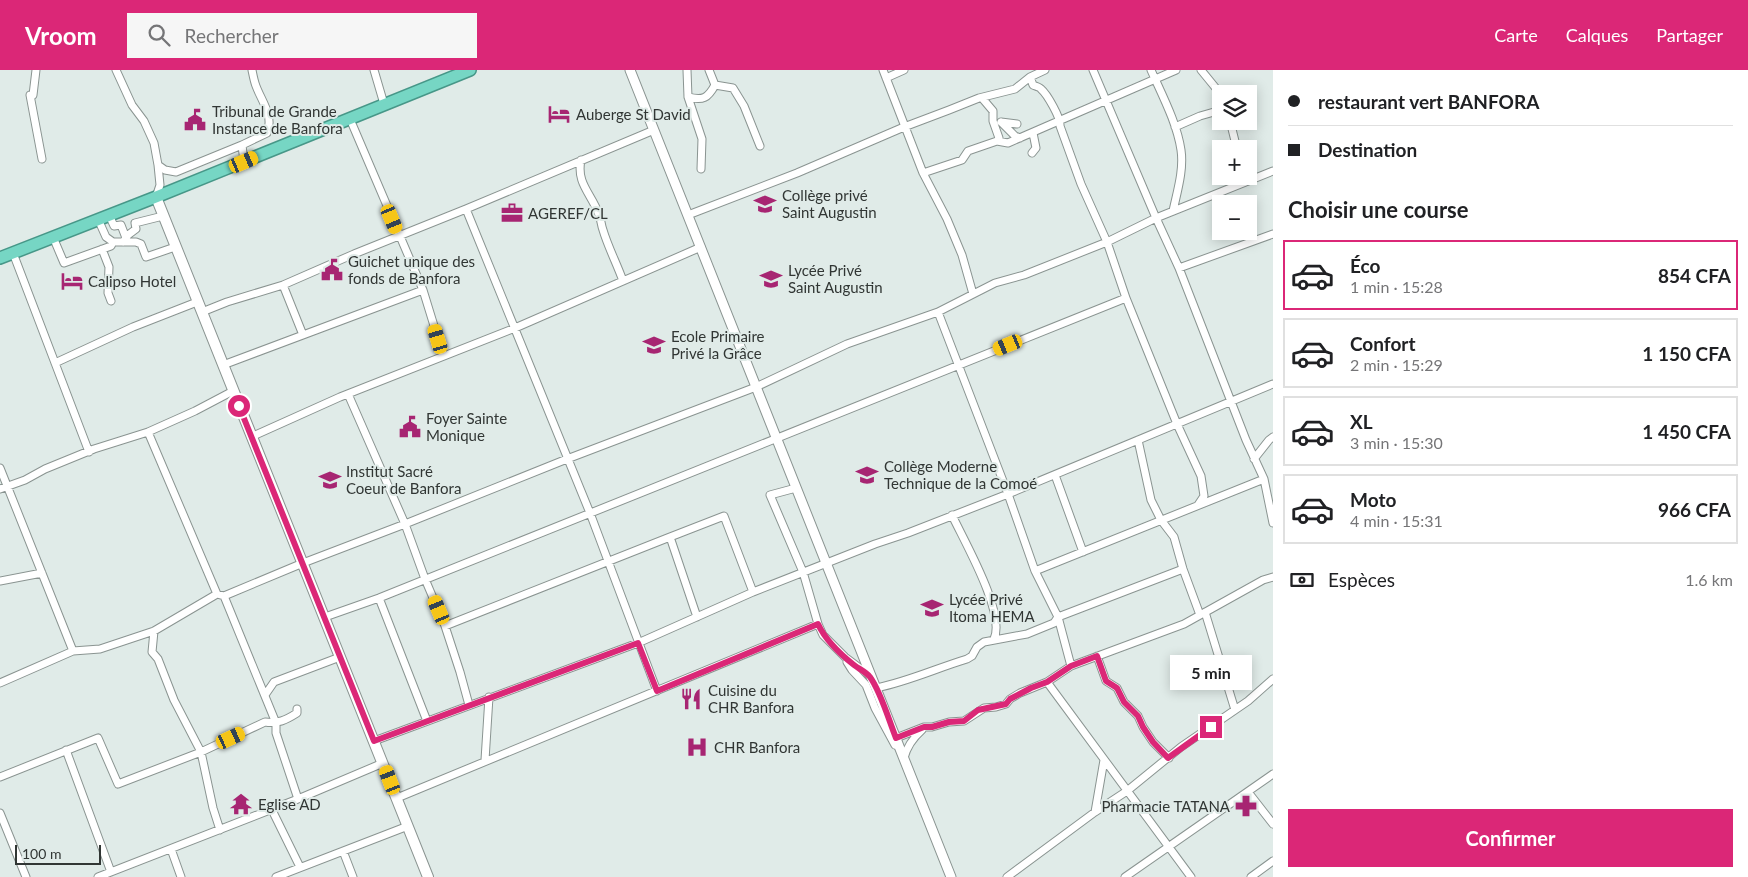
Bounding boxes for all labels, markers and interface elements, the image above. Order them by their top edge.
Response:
search box [127,13,477,58]
text: Vroom [25,21,97,50]
icon: search [145,21,173,49]
text: Rechercher [185,24,279,47]
text: Carte [1494,24,1538,46]
text: Calques [1566,24,1628,46]
text: Partager [1656,24,1723,46]
map controls [1212,85,1257,240]
button: layers [1212,85,1257,130]
text: restaurant vert BANFORA [1318,90,1539,113]
hotel icon: Auberge St David [546,101,572,127]
place label: Tribunal de Grande Instance de Banfora [212,102,343,137]
place label: Auberge St David [576,105,691,123]
public building icon: Tribunal de Grande Instance de Banfora [182,107,208,133]
text: Destination [1318,138,1417,161]
button: + [1212,140,1257,185]
car [227,149,260,175]
place label: Collège privé Saint Augustin [782,186,877,221]
school or university icon: Collège privé Saint Augustin [752,191,778,217]
button: − [1212,195,1257,240]
text: Choisir une course [1288,196,1469,223]
office icon: AGEREF/CL [499,200,525,226]
car [379,202,404,236]
place label: AGEREF/CL [528,204,608,222]
place label: Guichet unique des fonds de Banfora [348,252,475,287]
icon: car [1290,253,1335,298]
text: Éco [1350,254,1380,277]
public building icon: Guichet unique des fonds de Banfora [319,257,345,283]
place label: Lycée Privé Saint Augustin [788,261,883,296]
text: 854 CFA [1658,264,1731,287]
school or university icon: Lycée Privé Saint Augustin [758,266,784,292]
hotel icon: Calipso Hotel [59,268,85,294]
place label: Calipso Hotel [88,272,176,290]
text: 1 min · 15:28 [1350,277,1443,296]
car [426,322,449,356]
place label: Ecole Primaire Privé la Grâce [671,327,765,362]
icon: car [1290,331,1335,376]
school or university icon: Ecole Primaire Privé la Grâce [641,332,667,358]
car [991,332,1024,358]
text: Confort [1350,332,1415,355]
text: 1 150 CFA [1642,342,1731,365]
text: 2 min · 15:29 [1350,355,1443,374]
route start [228,395,250,417]
place label: Foyer Sainte Monique [426,409,507,444]
icon: car [1290,409,1335,454]
text: XL [1350,410,1373,433]
public building icon: Foyer Sainte Monique [397,414,423,440]
text: 1 450 CFA [1642,420,1731,443]
text: 3 min · 15:30 [1350,433,1443,452]
place label: Collège Moderne Technique de la Comoé [884,457,1037,492]
place label: Institut Sacré Coeur de Banfora [346,462,461,497]
school or university icon: Collège Moderne Technique de la Comoé [854,462,880,488]
school or university icon: Institut Sacré Coeur de Banfora [317,467,343,493]
icon: car [1290,487,1335,532]
text: Moto [1350,488,1396,511]
text: 966 CFA [1658,498,1731,521]
text: 4 min · 15:31 [1350,511,1443,530]
icon: cash [1288,566,1316,594]
text: Espèces [1328,568,1395,591]
text: 1.6 km [1685,570,1733,589]
place label: Lycée Privé Itoma HEMA [949,590,1036,625]
car [426,593,451,627]
school or university icon: Lycée Privé Itoma HEMA [919,595,945,621]
callout: 5 min [1170,654,1252,690]
text: 5 min [1191,663,1231,682]
place label: Cuisine du CHR Banfora [708,681,794,716]
restaurant icon: Cuisine du CHR Banfora [678,686,704,712]
route end [1200,716,1222,738]
car [214,725,247,751]
hospital icon: CHR Banfora [684,734,710,760]
place label: CHR Banfora [714,738,800,756]
car [377,763,402,797]
temple icon: Eglise AD [228,791,254,817]
pharmacy icon: Pharmacie TATANA [1233,793,1259,819]
place label: Eglise AD [258,795,321,813]
place label: Pharmacie TATANA [1101,797,1231,815]
button: Confirmer [1288,809,1733,867]
scale bar [15,842,101,865]
text: 100 m [22,845,61,862]

